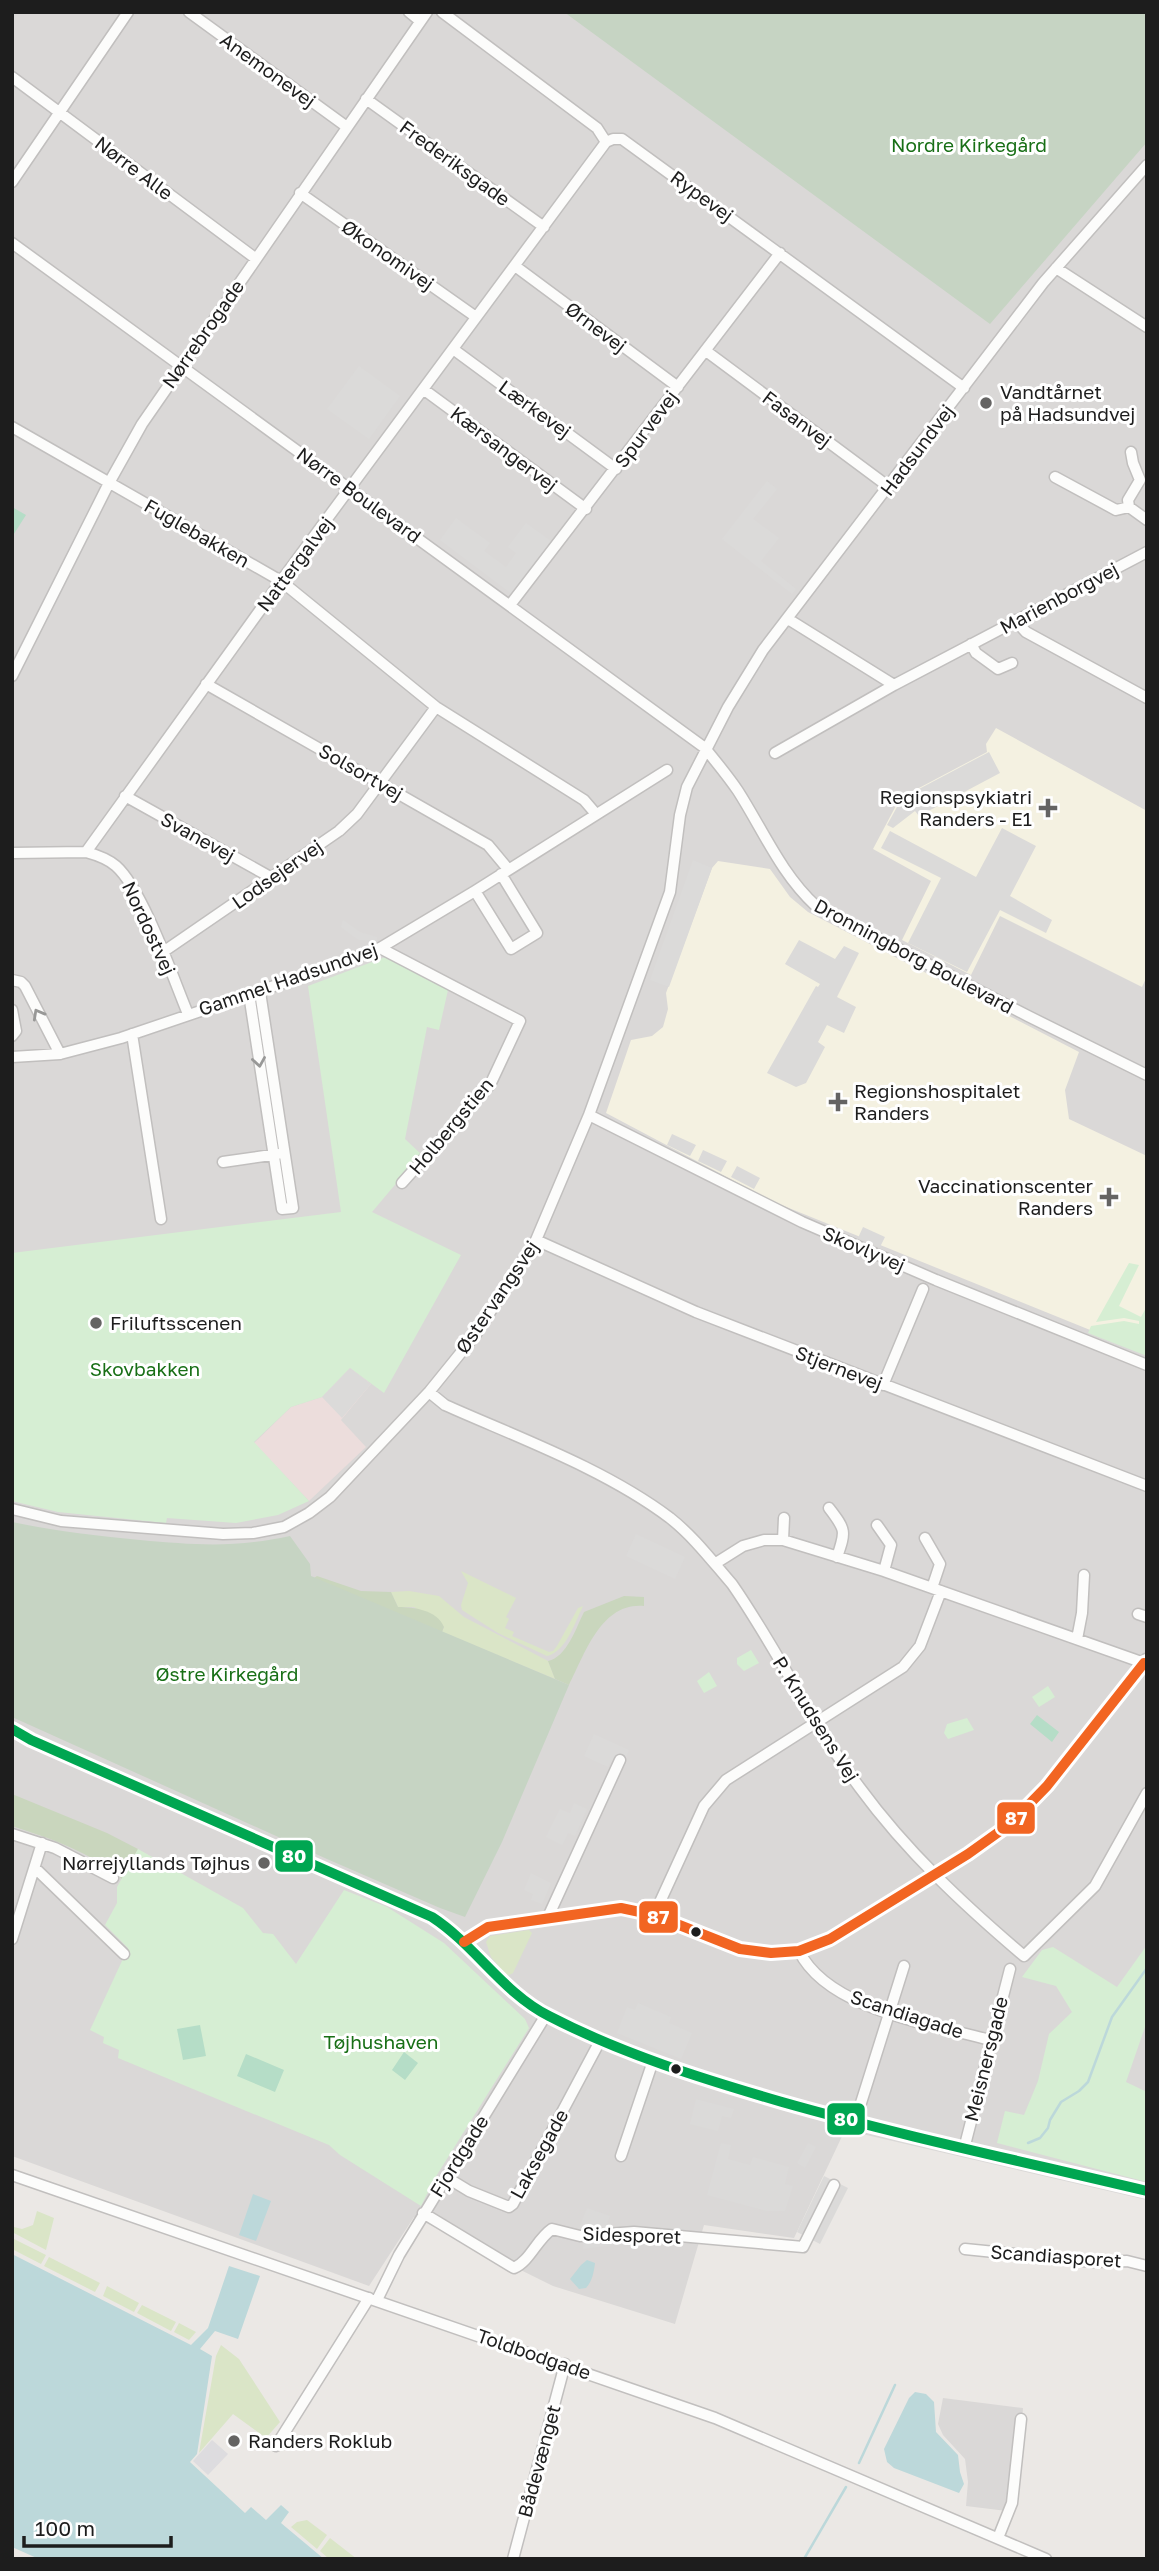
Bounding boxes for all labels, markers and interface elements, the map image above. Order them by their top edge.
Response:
street label: Anemonevej [216,27,321,112]
street label: Frederiksgade [396,115,515,210]
street label: Nørre Alle [91,131,178,204]
park label: Nordre Kirkegård [891,133,1047,156]
street label: Rypevej [666,165,738,226]
street label: Økonomivej [338,214,439,295]
street label: Nørrebrogade [157,275,248,392]
street label: Ørnevej [561,296,631,357]
street label: Lærkevej [495,375,576,442]
place label: Vandtårnet på Hadsundvej [1000,380,1135,425]
street label: Fasanvej [758,385,836,452]
street label: Spurvevej [609,386,682,472]
marker: Vandtårnet på Hadsundvej [978,395,994,411]
street label: Hadsundvej [875,400,958,500]
street label: Kærsangervej [446,401,562,496]
street label: Nørre Boulevard [293,442,426,547]
street label: Fuglebakken [141,493,254,572]
street label: Nattergalvej [251,512,338,616]
street label: Marienborgvej [996,557,1122,638]
street label: Solsortvej [315,738,407,805]
place label: Regionspsykiatri Randers - E1 [879,785,1032,830]
marker: Regionspsykiatri Randers - E1 [1038,798,1058,818]
street label: Svanevej [157,807,239,866]
street label: Lodsejervej [227,834,326,913]
street label: Nordostvej [118,877,181,978]
street label: Dronningborg Boulevard [811,893,1018,1018]
street label: Gammel Hadsundvej [195,937,380,1020]
one-way arrow [33,1009,46,1021]
one-way arrow [251,1056,266,1068]
street label: Holbergstien [404,1073,498,1179]
place label: Regionshospitalet Randers [854,1079,1020,1124]
marker: Regionshospitalet Randers [828,1092,848,1112]
place label: Vaccinationscenter Randers [918,1174,1094,1219]
marker: Vaccinationscenter Randers [1099,1187,1119,1207]
street label: Skovlyvej [819,1221,909,1276]
street label: Østervangsvej [450,1236,543,1358]
place label: Friluftsscenen [110,1311,242,1334]
marker: Friluftsscenen [88,1315,104,1331]
street label: Stjernevej [792,1340,886,1395]
park label: Skovbakken [90,1357,200,1380]
street label: P. Knudsens Vej [769,1652,864,1786]
park label: Østre Kirkegård [155,1662,299,1685]
line badge: 87 [996,1801,1036,1835]
text: 87 [1005,1806,1027,1829]
line badge: 80 [274,1839,314,1873]
text: 80 [282,1844,306,1867]
place label: Nørrejyllands Tøjhus [62,1851,250,1874]
marker: Nørrejyllands Tøjhus [256,1855,272,1871]
line badge: 87 [638,1900,679,1934]
text: 87 [647,1905,669,1928]
unlabelled marker [689,1925,703,1939]
street label: Scandiagade [848,1984,967,2043]
street label: Meisnersgade [959,1994,1012,2124]
park label: Tøjhushaven [324,2030,438,2053]
unlabelled marker [669,2062,683,2076]
line badge: 80 [826,2102,866,2136]
street label: Laksegade [505,2105,573,2203]
text: 80 [834,2107,858,2130]
street label: Fjordgade [424,2111,493,2201]
street label: Sidesporet [582,2221,682,2248]
street label: Scandiasporet [990,2239,1122,2272]
street label: Toldbodgade [474,2323,594,2384]
street label: Bådevænget [512,2402,565,2520]
place label: Randers Roklub [248,2429,392,2452]
marker: Randers Roklub [226,2433,242,2449]
scale bar [24,2504,172,2548]
text: 100 m [35,2515,95,2541]

